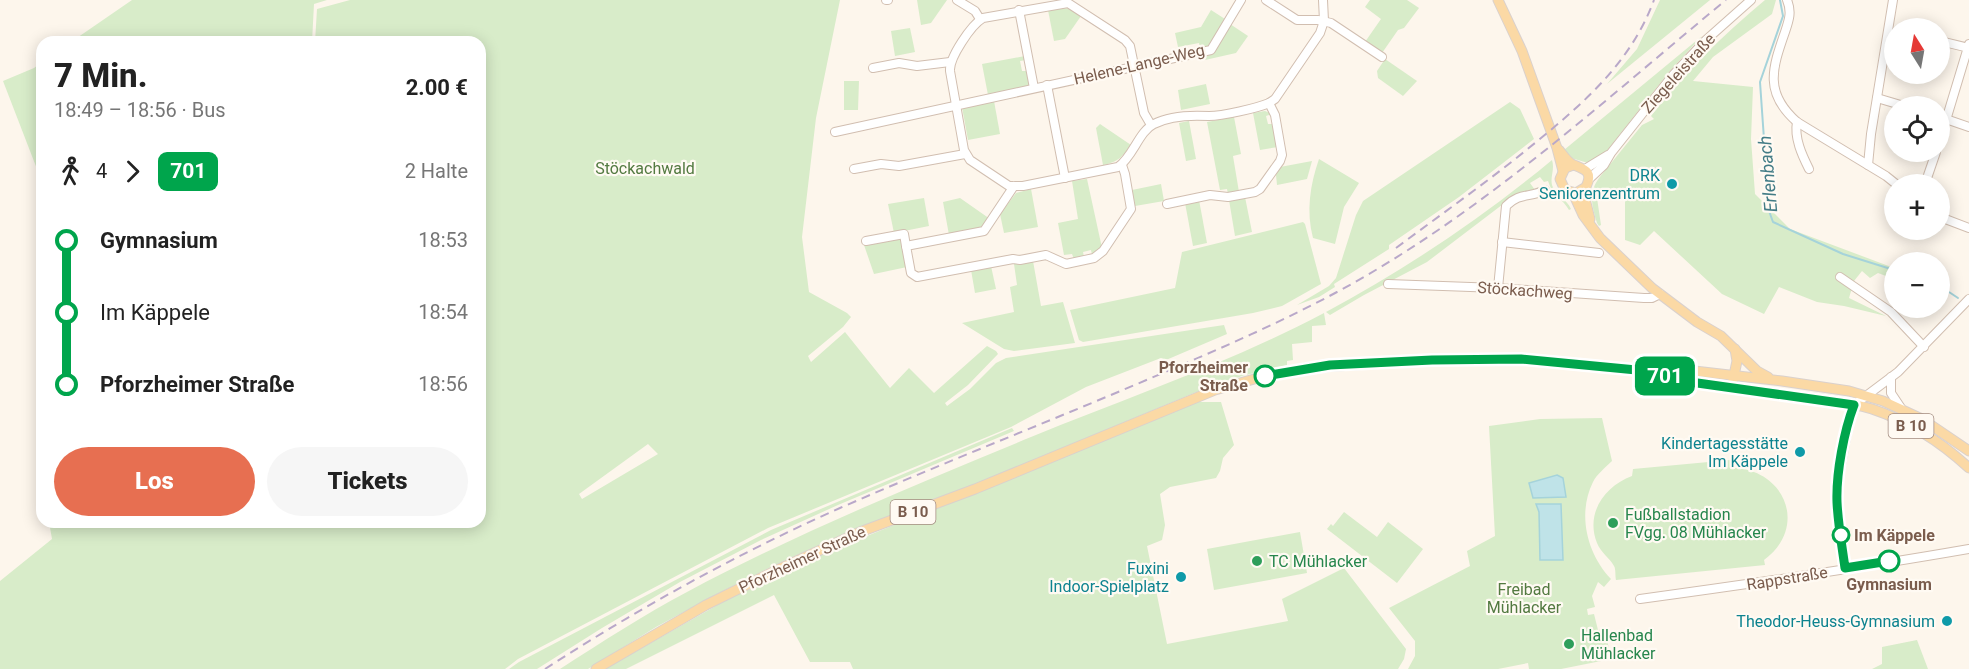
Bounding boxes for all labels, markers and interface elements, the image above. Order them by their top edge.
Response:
north arrow [1884,18,1950,84]
map controls [1884,18,1950,318]
street label: Ziegeleistraße [1638,29,1719,117]
street label: Helene-Lange-Weg [1072,40,1206,89]
text: 7 Min. [54,56,147,95]
text: 2.00 € [406,75,468,100]
button: locate [1884,96,1950,162]
text: 18:49 – 18:56 · Bus [54,98,226,122]
water label: Erlenbach [1754,135,1781,213]
icon: walk [54,155,87,188]
icon: forward [116,155,149,188]
text: 4 [96,159,107,183]
text: 701 [170,159,206,183]
text: 2 Halte [405,159,468,183]
park label: Stöckachwald [595,159,695,178]
place label: DRK Seniorenzentrum [1539,166,1661,203]
button: + [1884,174,1950,240]
marker: DRK Seniorenzentrum [1665,177,1679,191]
text: Gymnasium [100,228,218,253]
text: 18:53 [418,228,468,252]
button: − [1884,252,1950,318]
street label: Stöckachweg [1477,278,1573,303]
text: Im Käppele [100,300,210,325]
text: 18:54 [418,300,468,324]
line badge: 701 [1630,356,1700,395]
place label: Pforzheimer Straße [1159,358,1248,395]
text: 701 [1647,364,1683,388]
marker: Pforzheimer Straße [1254,365,1276,387]
text: Pforzheimer Straße [100,372,294,397]
text: 18:56 [418,372,468,396]
road number: B 10 [1888,414,1934,438]
place label: Kindertagesstätte Im Käppele [1661,434,1788,471]
marker: Kindertagesstätte Im Käppele [1793,445,1807,459]
button: Los [54,447,255,516]
button: Tickets [267,447,468,516]
road number: B 10 [890,500,936,524]
place label: Fußballstadion FVgg. 08 Mühlacker [1625,505,1767,542]
marker: Fußballstadion FVgg. 08 Mühlacker [1606,516,1620,530]
street label: Pforzheimer Straße [736,522,869,597]
marker: Im Käppele [1832,526,1850,544]
place label: Im Käppele [1854,526,1935,545]
marker: Gymnasium [1878,550,1900,572]
place label: TC Mühlacker [1269,552,1368,571]
marker: TC Mühlacker [1250,554,1264,568]
place label: Fuxini Indoor-Spielplatz [1049,559,1169,596]
street label: Rappstraße [1745,563,1829,594]
marker: Fuxini Indoor-Spielplatz [1174,570,1188,584]
place label: Gymnasium [1846,575,1932,594]
park label: Freibad Mühlacker [1487,580,1562,617]
place label: Theodor-Heuss-Gymnasium [1736,612,1935,631]
marker: Theodor-Heuss-Gymnasium [1940,614,1954,628]
place label: Hallenbad Mühlacker [1581,626,1656,663]
marker: Hallenbad Mühlacker [1562,637,1576,651]

